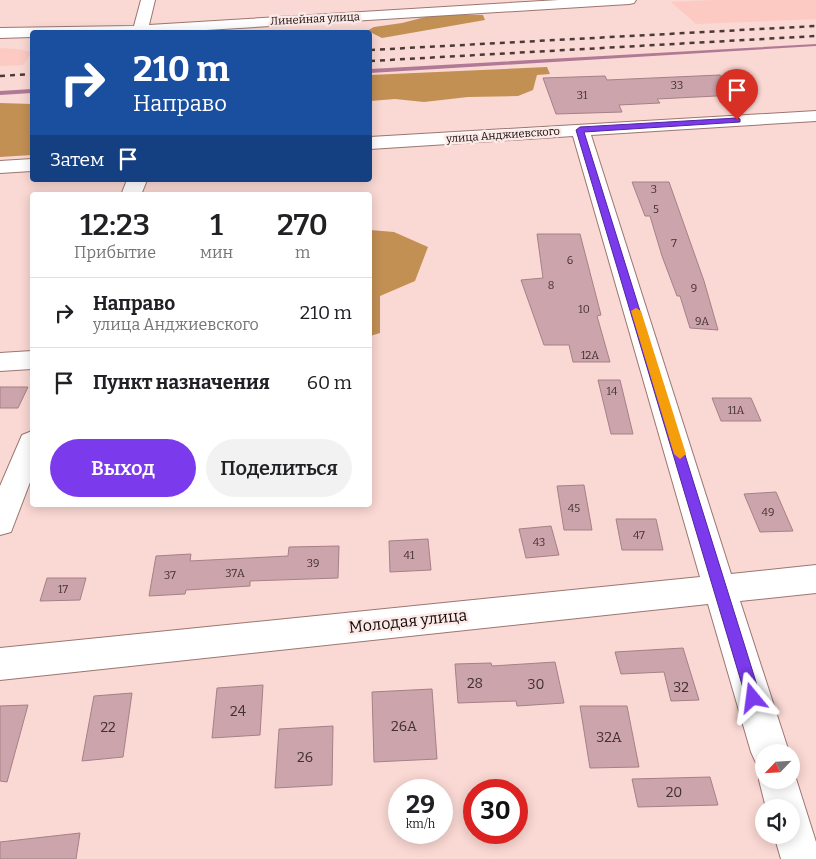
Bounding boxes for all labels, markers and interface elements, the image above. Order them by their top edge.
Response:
street label: Линейная улица [270,10,360,28]
text: 210 m [133,48,230,90]
icon: right [50,50,115,115]
pin [716,69,758,120]
icon: arrive [723,76,751,104]
house number: 33 [671,79,683,92]
house number: 31 [577,89,588,102]
text: Направо [133,90,227,117]
street label: улица Анджиевского [445,125,560,146]
icon: arrive [114,145,142,173]
text: Затем [50,148,104,171]
house number: 3 [651,183,657,196]
house number: 5 [653,203,659,216]
text: 12:23 [80,207,150,243]
text: 1 [210,207,223,243]
text: 270 [277,207,328,243]
house number: 7 [671,237,677,250]
text: Прибытие [74,243,156,262]
text: мин [200,243,233,262]
text: m [295,243,310,262]
house number: 6 [567,254,573,267]
house number: 8 [548,279,554,292]
house number: 9 [691,282,697,295]
text: Направо [93,292,175,315]
icon: right [50,299,78,327]
text: 210 m [300,301,352,324]
house number: 10 [578,303,590,316]
text: улица Анджиевского [93,315,259,334]
house number: 9А [695,315,709,328]
house number: 12А [581,349,599,362]
icon: arrive [50,369,78,397]
text: Пункт назначения [93,371,270,394]
text: 60 m [307,371,352,394]
house number: 14 [607,385,618,398]
house number: 11А [728,404,745,417]
button: Выход [50,439,196,497]
button: Поделиться [206,439,352,497]
house number: 45 [568,502,580,515]
house number: 49 [762,506,774,519]
house number: 47 [633,529,645,542]
house number: 43 [533,536,545,549]
house number: 41 [404,549,415,562]
house number: 39 [307,557,319,570]
house number: 37А [225,567,245,580]
house number: 37 [164,569,176,582]
house number: 17 [58,583,68,596]
street label: Молодая улица [348,605,468,637]
position arrow [726,671,778,723]
house number: 28 [467,675,483,692]
house number: 30 [528,676,544,693]
house number: 32 [673,679,689,696]
house number: 24 [230,703,246,720]
house number: 26А [391,718,417,735]
house number: 22 [100,719,116,736]
house number: 32А [596,729,622,746]
north arrow [755,744,800,789]
map controls [755,744,800,844]
house number: 26 [297,749,313,766]
speed limit sign: 30 [463,779,528,844]
house number: 20 [666,784,682,801]
text: 29 [406,790,435,820]
button: sound [755,799,800,844]
text: km/h [406,817,435,831]

